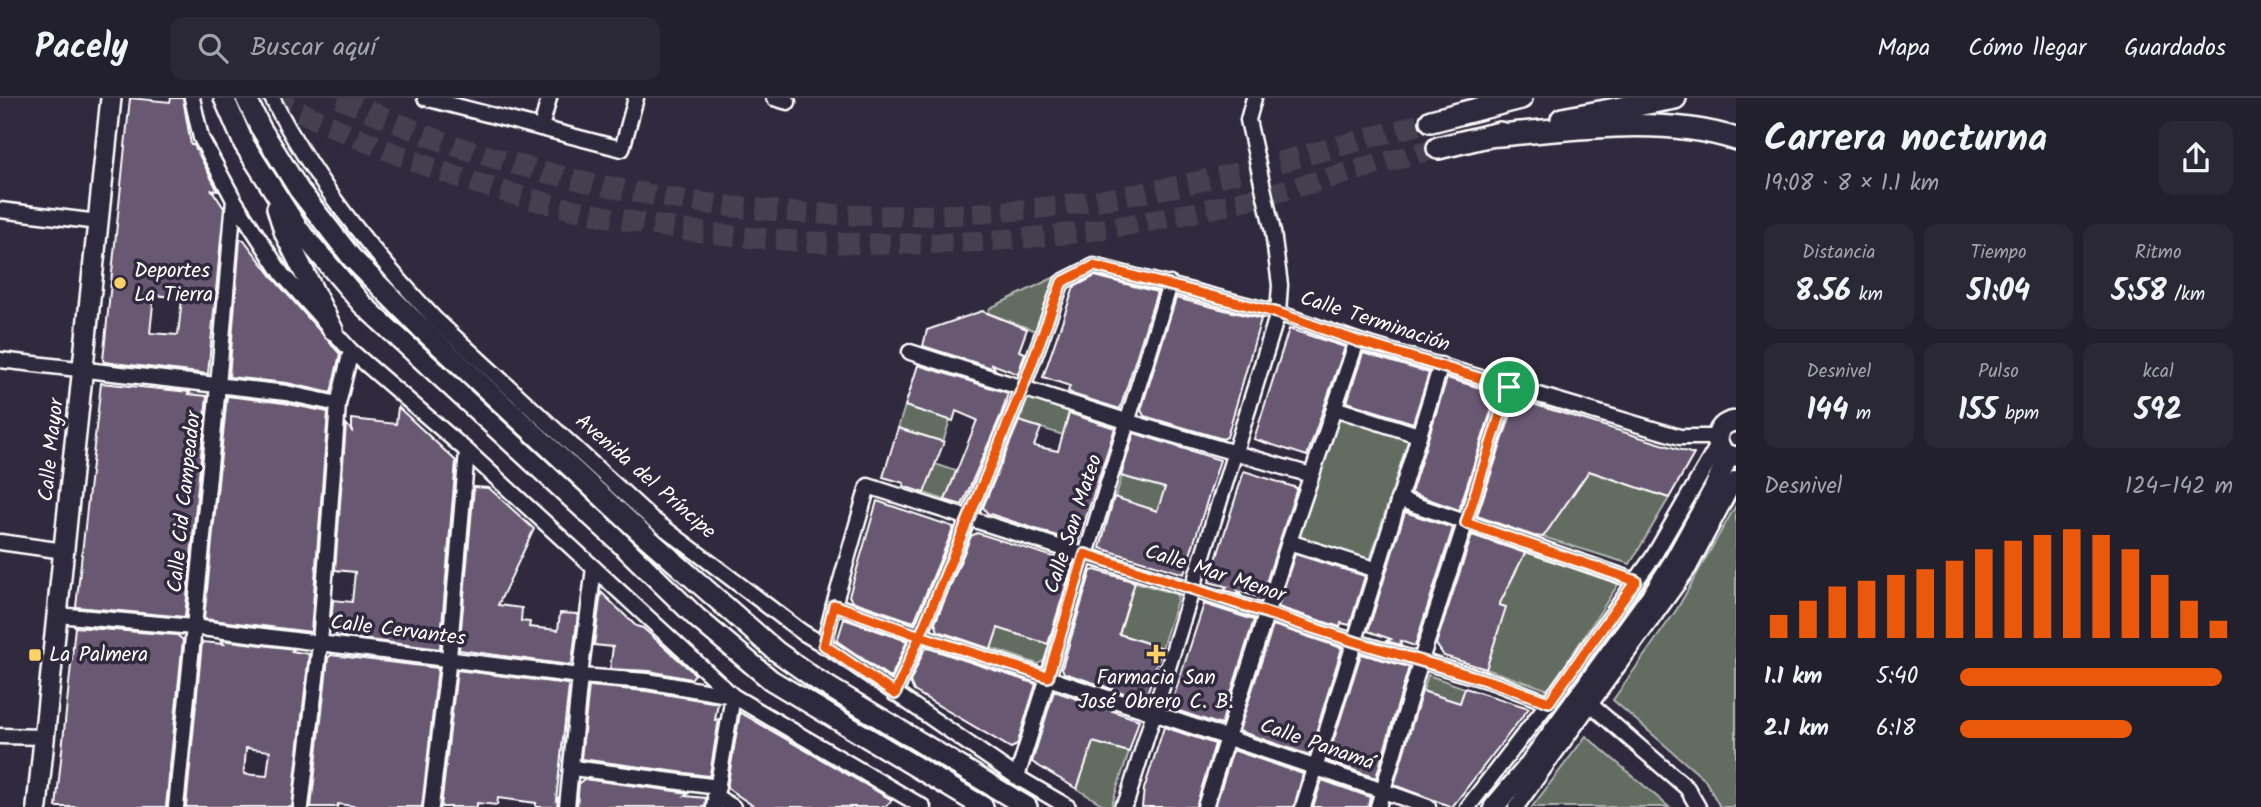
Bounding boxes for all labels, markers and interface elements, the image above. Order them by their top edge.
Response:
search box [170,17,660,80]
text: Pacely [35,22,128,75]
text: Buscar aquí [250,27,376,69]
icon: search [194,29,232,67]
text: Mapa [1877,29,1930,68]
text: Cómo llegar [1968,29,2086,68]
text: Guardados [2124,29,2226,68]
text: Carrera nocturna [1764,110,2047,170]
button: share [2159,121,2233,195]
text: 19:08 · 8 × 1.1 km [1764,166,1939,202]
text: Distancia [1802,238,1875,268]
text: Tiempo [1970,238,2027,268]
text: Ritmo [2135,238,2182,268]
place label: Deportes La Tierra [134,255,213,312]
text: 8.56 [1795,268,1851,316]
text: 51:04 [1967,268,2030,316]
text: 5:58 [2111,268,2167,316]
marker: Deportes La Tierra [112,275,128,291]
text: km [1851,280,1883,310]
text: /km [2167,280,2205,310]
street label: Calle Terminación [1296,282,1454,362]
pin [1479,357,1539,417]
text: Desnivel [1806,357,1871,387]
text: Pulso [1978,357,2019,387]
text: kcal [2143,357,2174,387]
icon: arrive [1490,368,1528,406]
text: 144 [1807,387,1848,435]
text: 155 [1958,387,1997,435]
text: 592 [2134,387,2182,435]
street label: Calle Mayor [30,396,74,503]
text: m [1848,399,1871,429]
text: bpm [1997,399,2039,429]
street label: Avenida del Príncipe [567,406,723,548]
street label: Calle Cid Campeador [159,408,211,594]
street label: Calle San Mateo [1036,450,1112,598]
text: Desnivel [1764,469,1842,505]
text: 124–142 m [2125,469,2233,505]
street label: Calle Mar Menor [1140,536,1291,613]
street label: Calle Cervantes [328,606,468,656]
place label: La Palmera [49,639,148,672]
marker: Farmacia San José Obrero C. B. [1148,646,1164,662]
marker: La Palmera [27,647,43,663]
text: 1.1 km [1764,659,1822,695]
text: 5:40 [1876,659,1918,695]
place label: Farmacia San José Obrero C. B. [1078,662,1234,719]
street label: Calle Panamá [1255,710,1381,781]
text: 2.1 km [1764,711,1829,747]
text: 6:18 [1876,711,1916,747]

